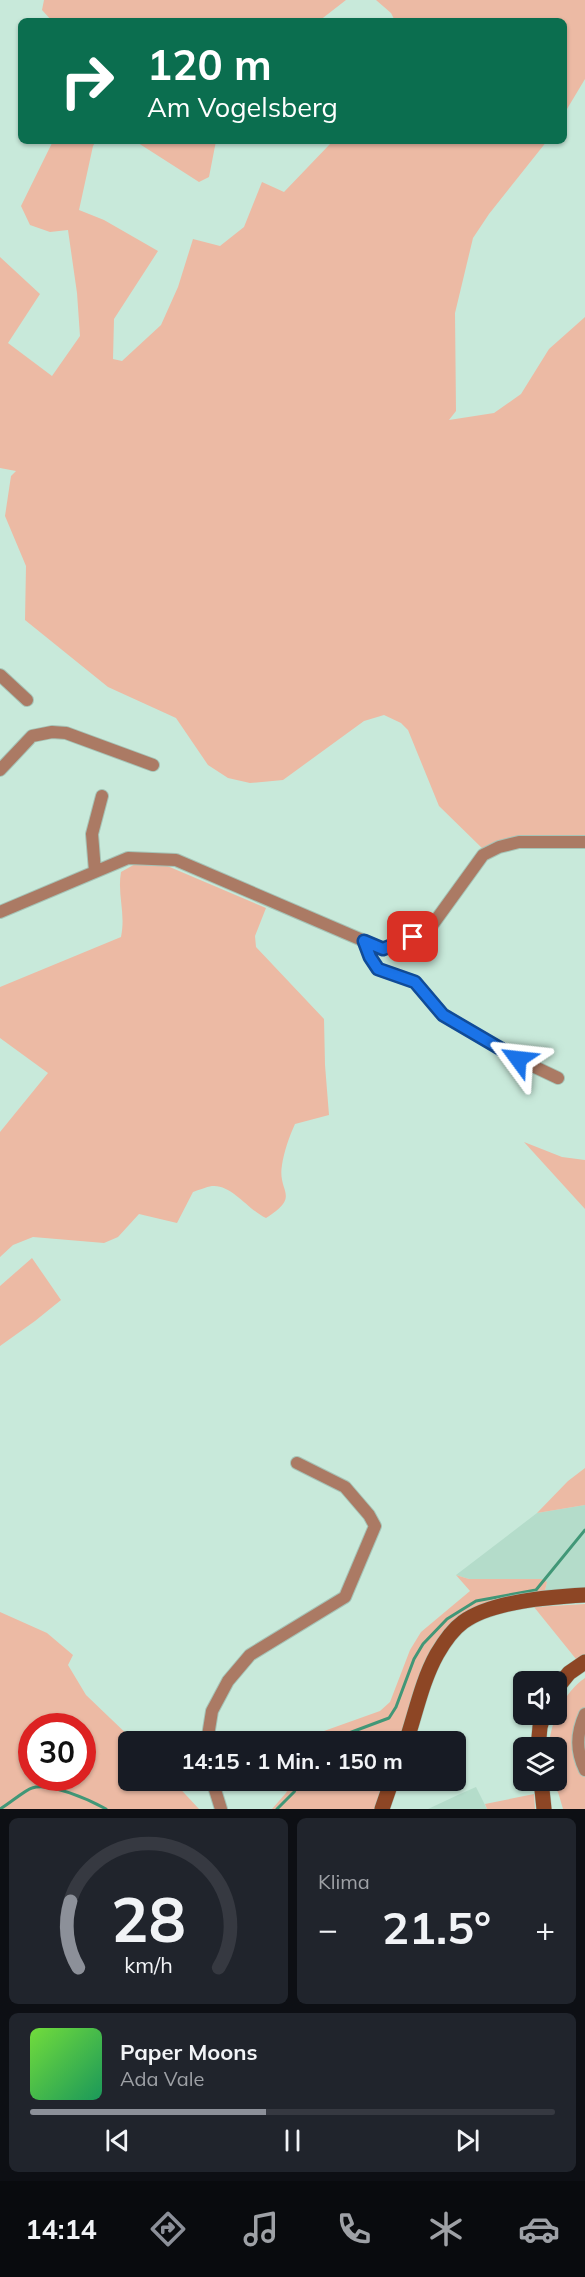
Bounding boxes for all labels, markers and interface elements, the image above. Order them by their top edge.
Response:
text: 120 m [147,38,272,91]
icon: right [48,42,126,120]
text: Am Vogelsberg [147,90,338,124]
pin [387,911,438,962]
icon: arrive [396,920,429,953]
position arrow [486,1027,550,1091]
map controls [513,1671,567,1791]
button: sound [513,1671,567,1725]
speed limit sign: 30 [18,1713,96,1791]
button: layers [513,1737,567,1791]
text: 14:15 · 1 Min. · 150 m [181,1747,403,1775]
text: Klima [318,1869,370,1894]
text: 28 [111,1879,186,1958]
text: 21.5° [382,1899,491,1955]
text: − [318,1908,338,1949]
text: + [535,1908,555,1949]
text: km/h [124,1951,173,1978]
text: Paper Moons [120,2038,258,2066]
text: Ada Vale [120,2066,204,2091]
icon: previous [101,2124,134,2157]
icon: pause [276,2124,309,2157]
icon: next [451,2124,484,2157]
icon: directions [147,2208,189,2250]
icon: music [240,2208,282,2250]
icon: phone [333,2208,375,2250]
icon: climate [425,2208,467,2250]
icon: car [518,2208,560,2250]
text: 14:14 [25,2212,97,2246]

